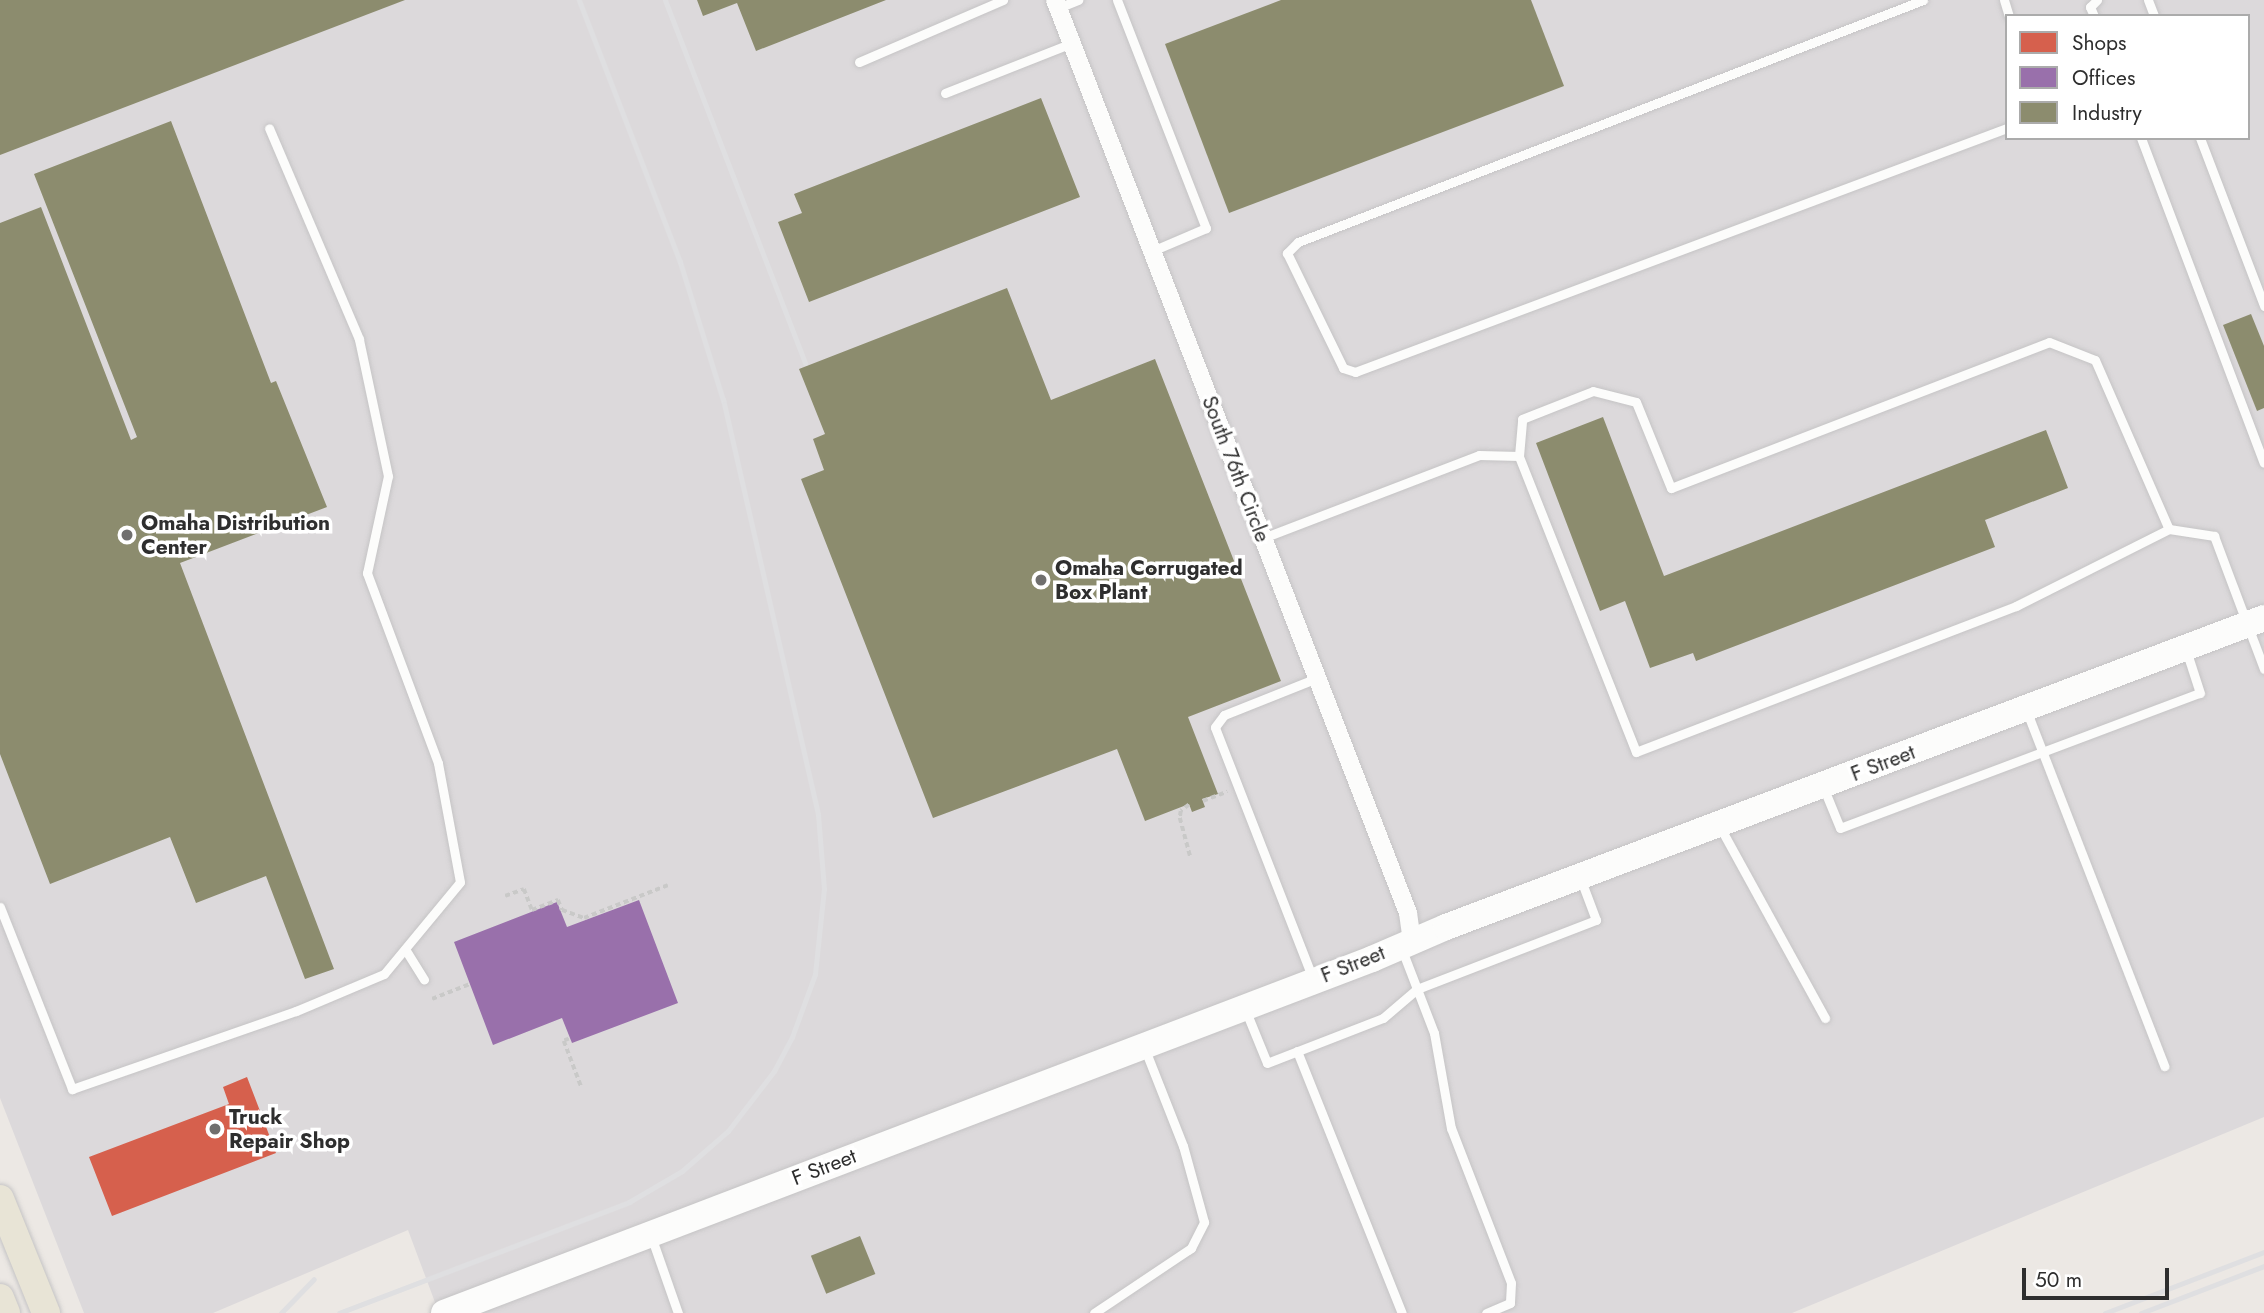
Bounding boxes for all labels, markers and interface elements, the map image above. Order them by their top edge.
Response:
legend [2005,14,2250,140]
text: Shops [2072,28,2126,58]
text: Offices [2072,63,2135,93]
text: Industry [2072,98,2142,128]
street label: South 76th Circle [1197,392,1275,546]
place label: Omaha Distribution Center [141,510,330,560]
marker: Omaha Distribution Center [119,527,135,543]
place label: Omaha Corrugated Box Plant [1055,555,1243,605]
marker: Omaha Corrugated Box Plant [1033,572,1049,588]
street label: F Street [1847,739,1919,787]
street label: F Street [1317,940,1389,988]
place label: Truck Repair Shop [229,1104,350,1154]
marker: Truck Repair Shop [207,1121,223,1137]
street label: F Street [788,1143,860,1191]
scale bar [2026,1254,2173,1298]
text: 50 m [2035,1265,2082,1295]

